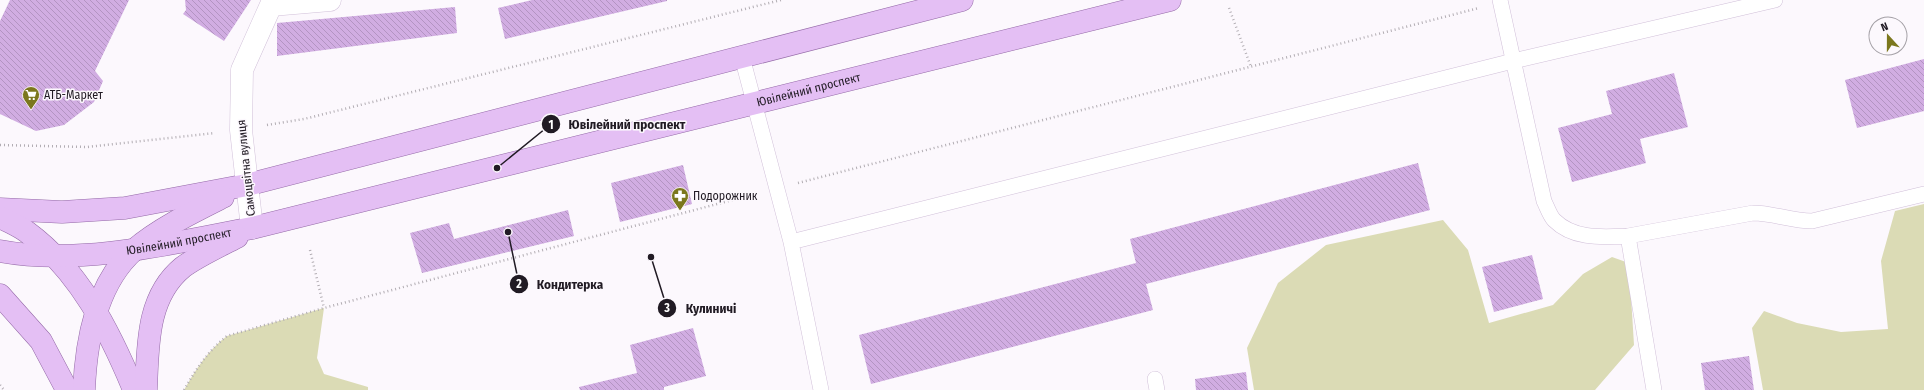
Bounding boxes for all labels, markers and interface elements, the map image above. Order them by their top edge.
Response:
north arrow [1868,16,1908,56]
text: N [1879,20,1890,34]
street label: Ювілейний проспект [755,70,862,109]
supermarket icon: АТБ-Маркет [21,85,41,110]
place label: АТБ-Маркет [44,88,103,102]
callout: Ювілейний проспект [541,112,694,137]
text: Ювілейний проспект [569,117,686,132]
text: 1 [548,118,554,132]
street label: Самоцвітна вулиця [234,119,258,217]
pharmacy icon: Подорожник [670,186,690,211]
place label: Подорожник [693,189,758,203]
street label: Ювілейний проспект [125,225,233,258]
callout: Кондитерка [509,272,611,297]
text: 2 [515,277,522,291]
text: Кондитерка [537,277,604,292]
callout: Кулиничі [657,296,744,321]
text: 3 [663,301,670,315]
text: Кулиничі [686,301,736,316]

